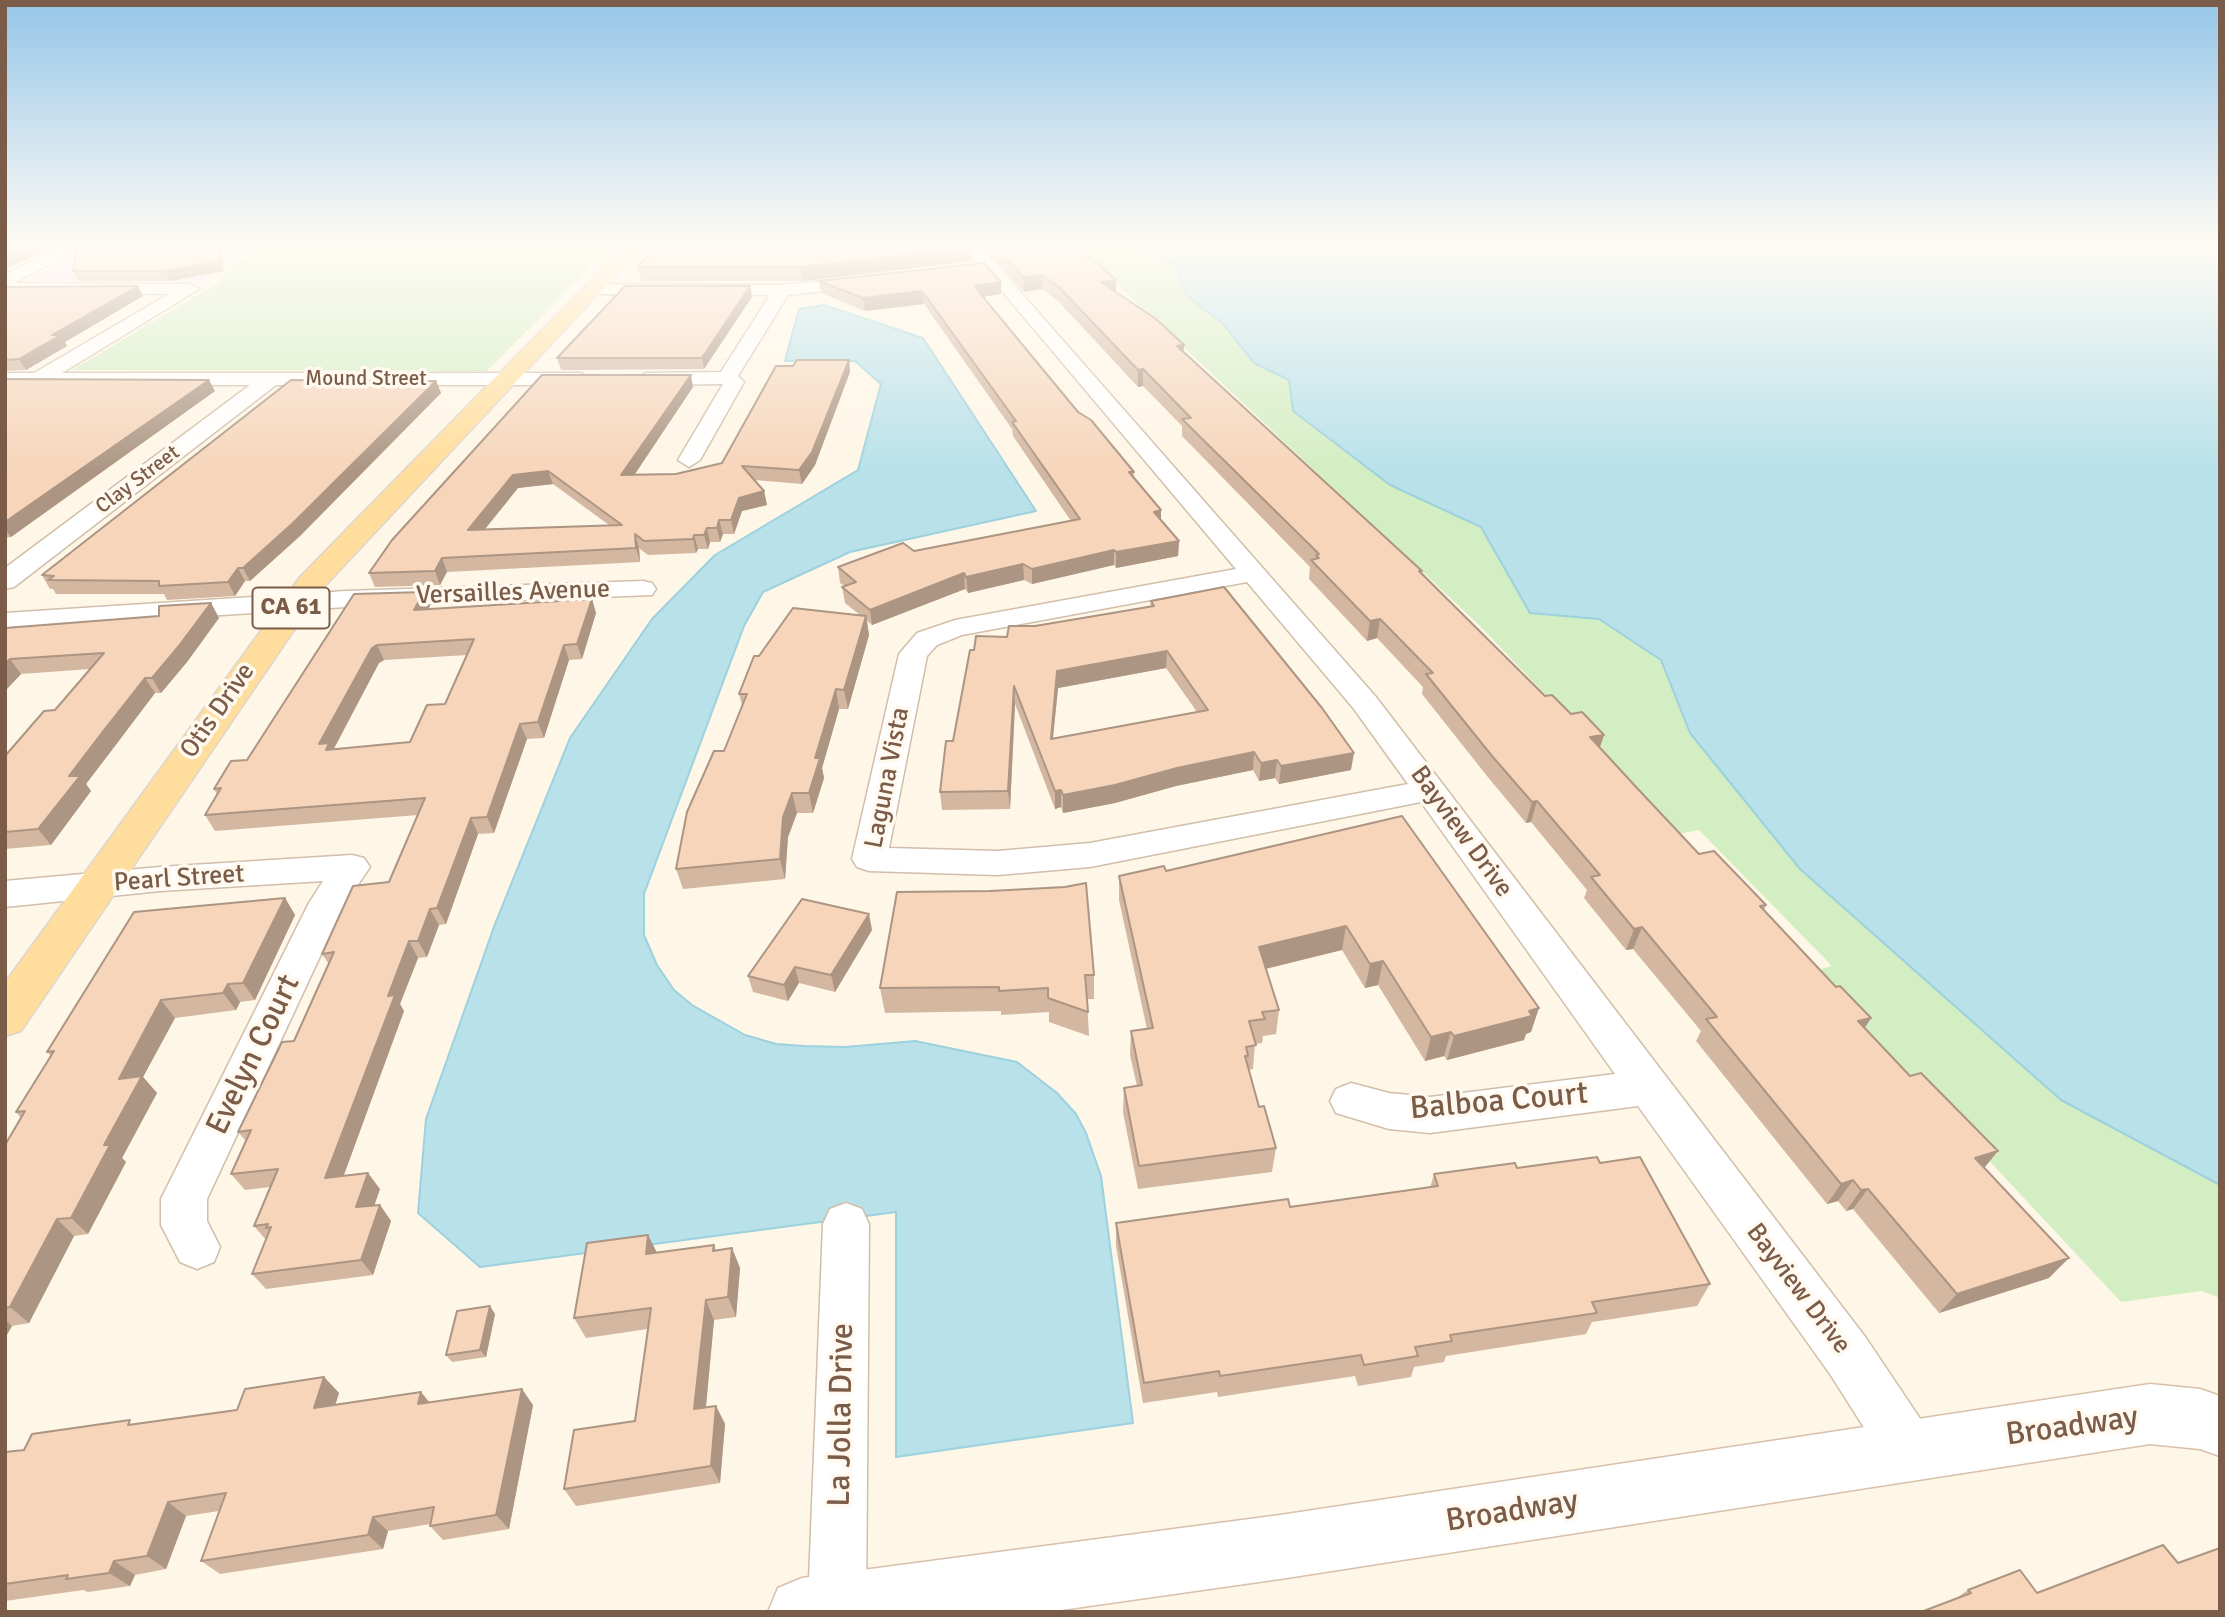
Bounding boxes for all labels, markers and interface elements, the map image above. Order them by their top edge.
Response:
street label: Mound Street [305,366,427,392]
street label: Clay Street [91,440,185,520]
street label: Versailles Avenue [416,574,610,612]
road number: CA 61 [252,588,330,628]
street label: Otis Drive [174,658,262,764]
street label: Laguna Vista [859,705,917,851]
street label: Bayview Drive [1403,760,1519,904]
street label: Pearl Street [113,859,245,899]
street label: Evelyn Court [199,969,309,1141]
street label: Balboa Court [1408,1075,1590,1129]
street label: Bayview Drive [1739,1218,1857,1360]
street label: La Jolla Drive [821,1323,863,1507]
street label: Broadway [2003,1399,2141,1455]
street label: Broadway [1443,1483,1581,1541]

